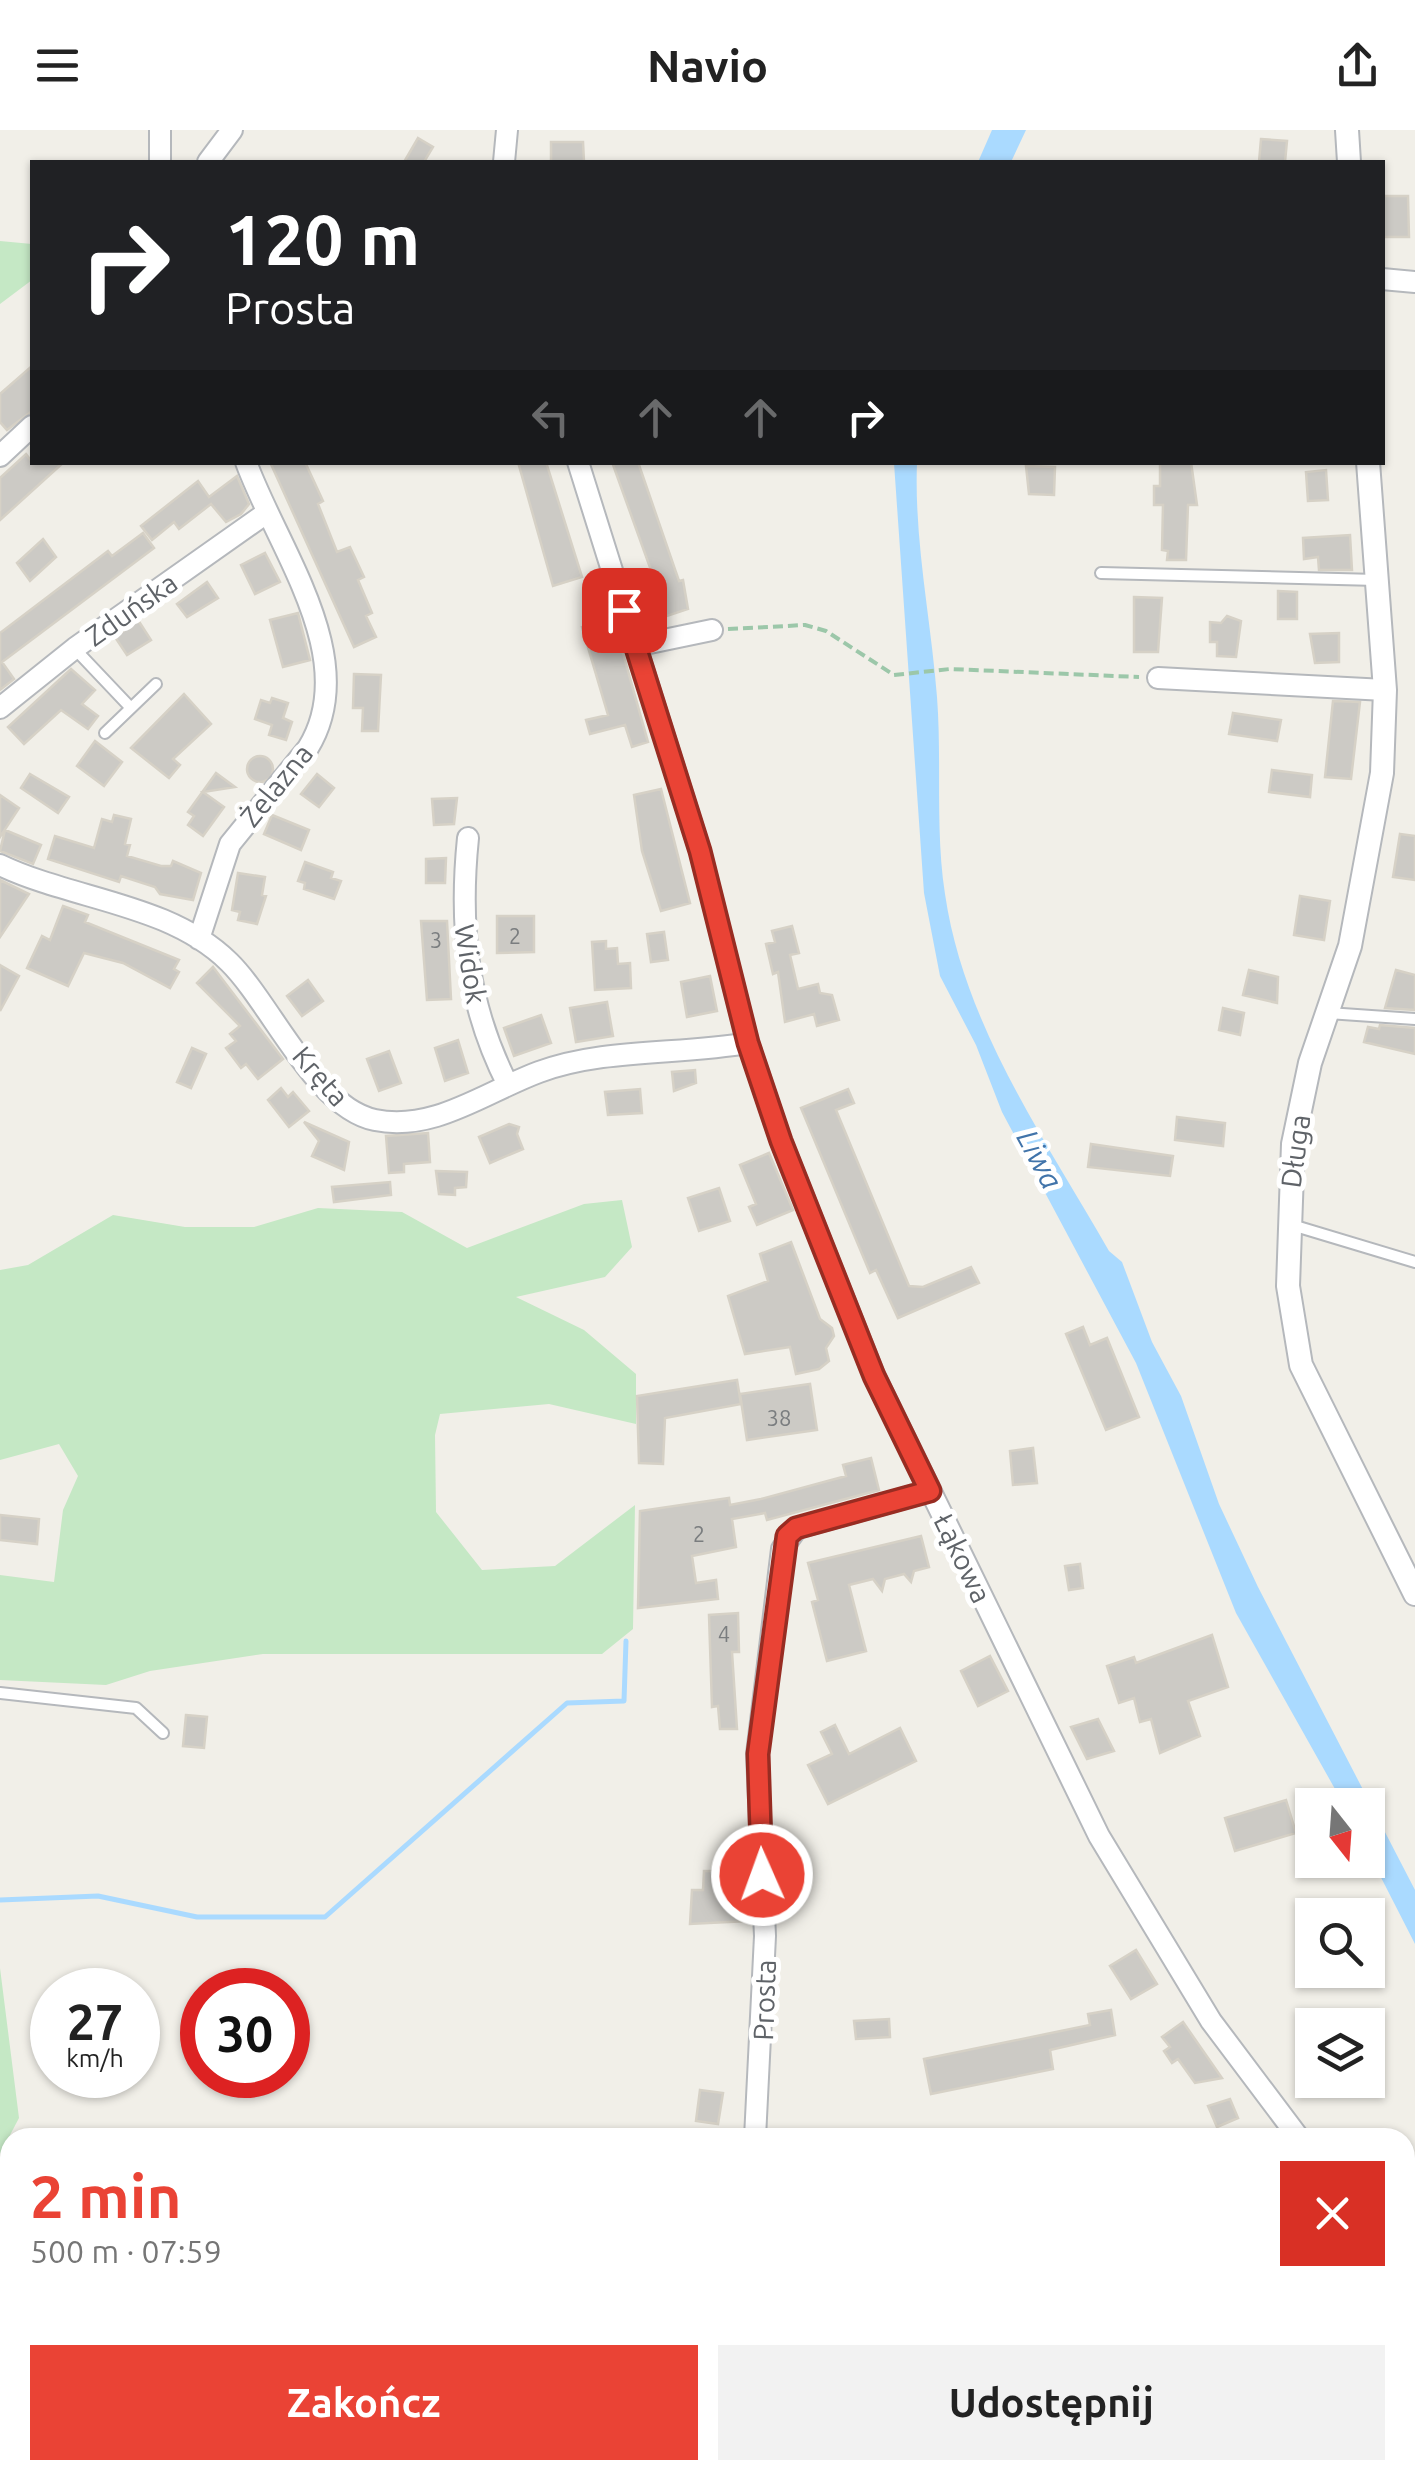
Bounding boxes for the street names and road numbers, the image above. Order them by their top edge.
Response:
street label: Zduńska [79,566,183,652]
street label: Żelazna [234,738,318,832]
street label: Widok [449,922,493,1006]
street label: Kręta [287,1040,355,1112]
street label: Długa [1275,1112,1315,1190]
street label: Łąkowa [928,1508,998,1608]
street label: Prosta [747,1959,781,2041]

